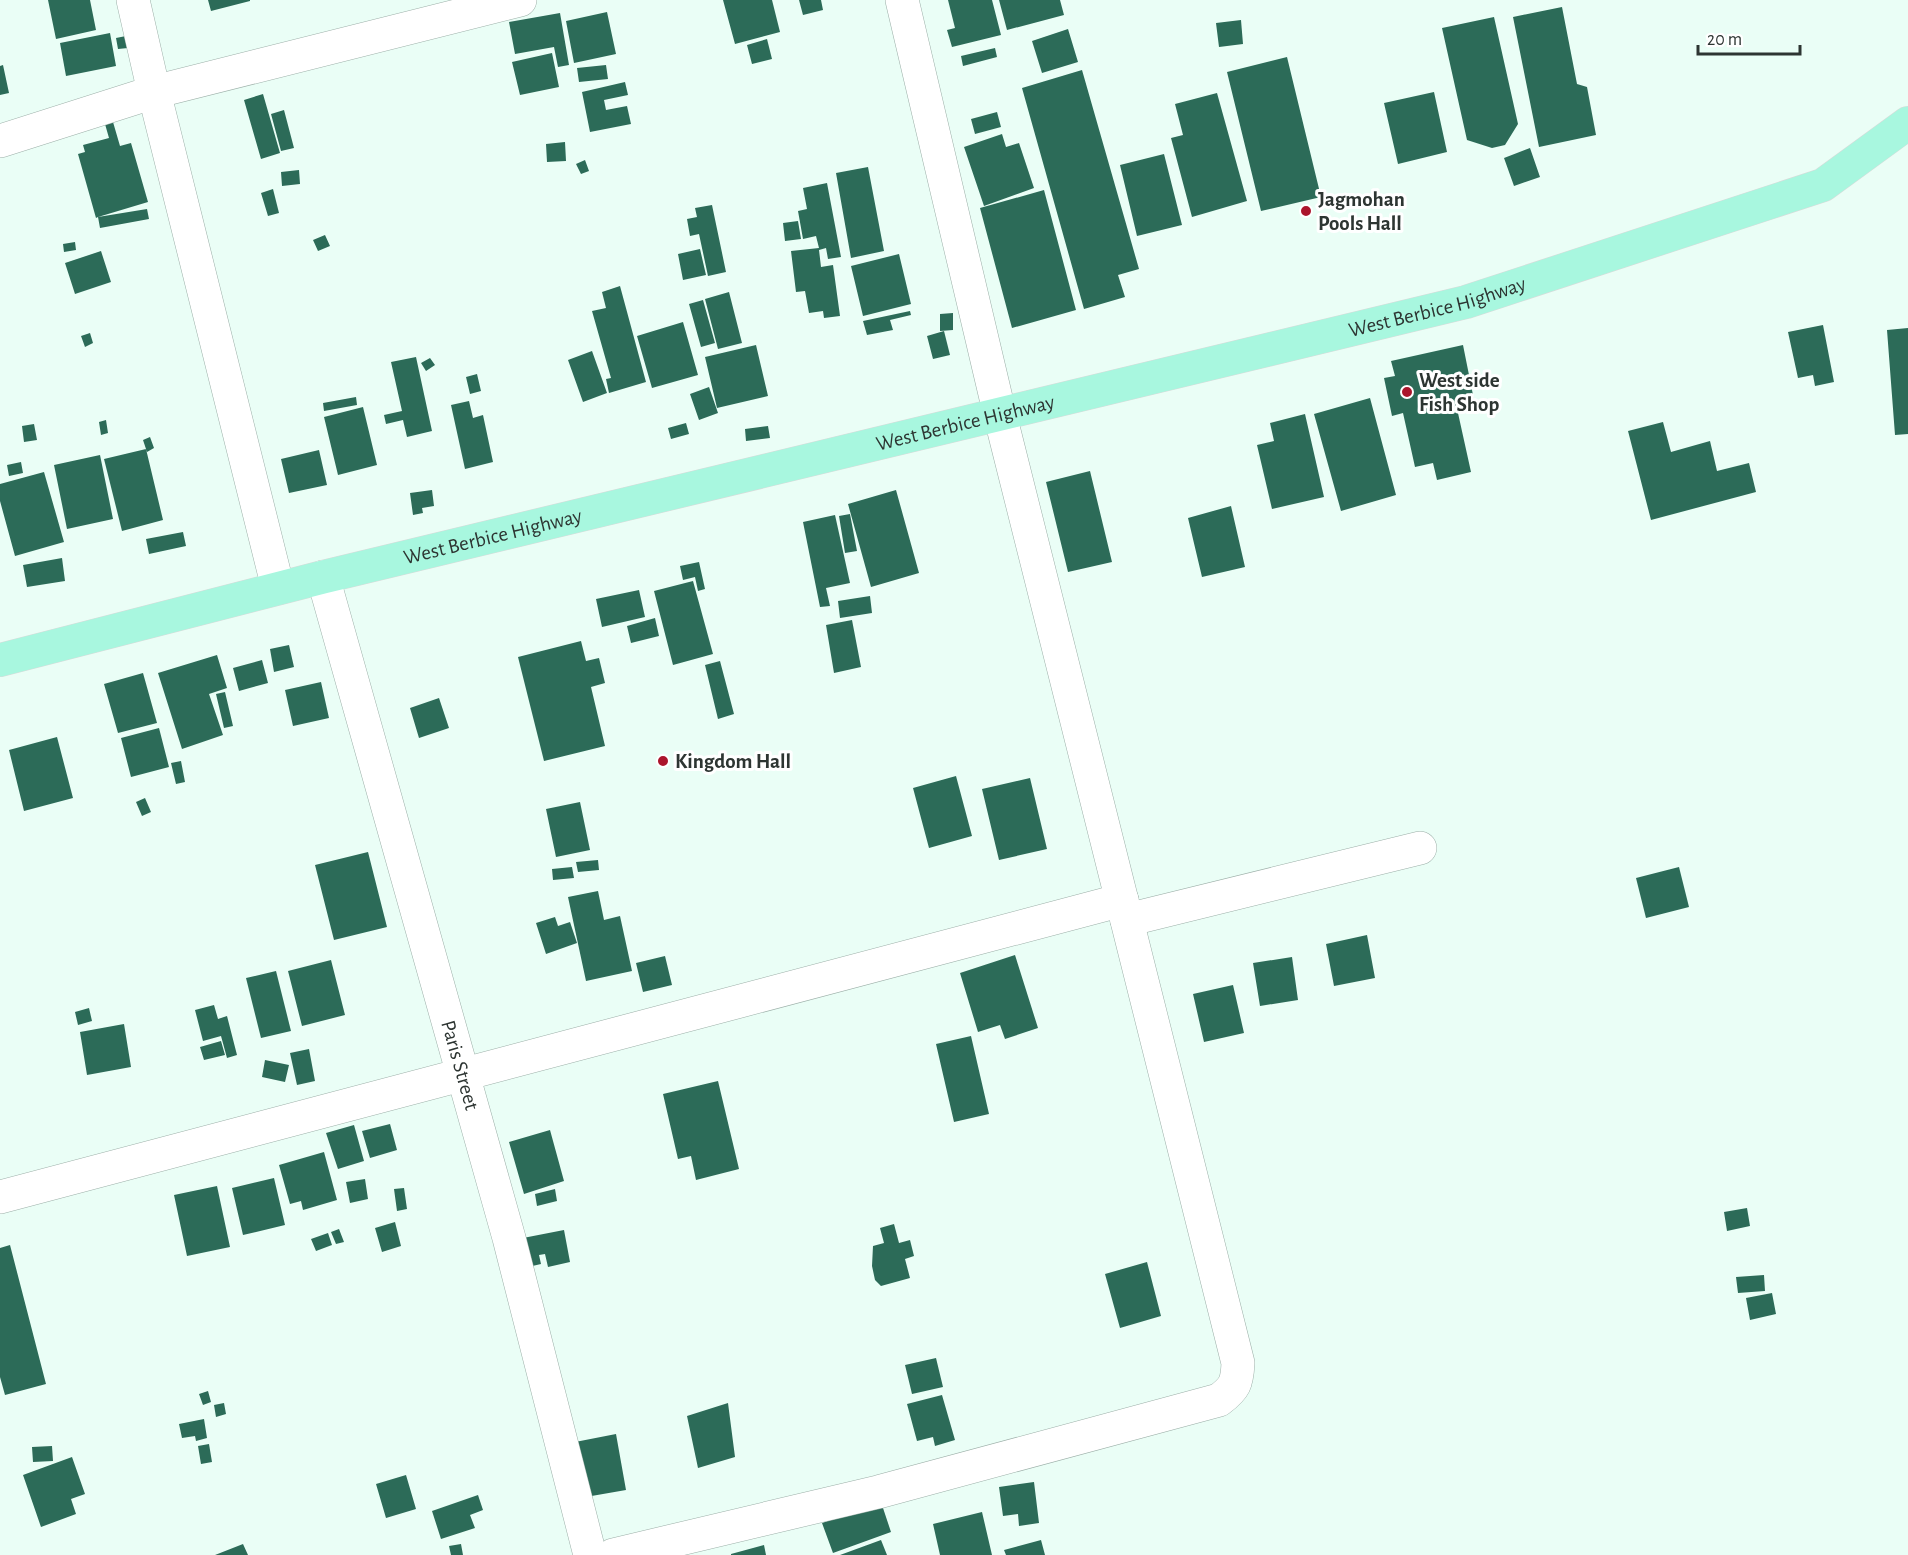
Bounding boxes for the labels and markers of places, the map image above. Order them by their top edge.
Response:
place label: Jagmohan Pools Hall [1318,189,1405,234]
marker: Jagmohan Pools Hall [1299,204,1313,218]
place label: West side Fish Shop [1419,370,1500,415]
marker: West side Fish Shop [1400,385,1414,399]
place label: Kingdom Hall [675,751,791,772]
marker: Kingdom Hall [656,754,670,768]

